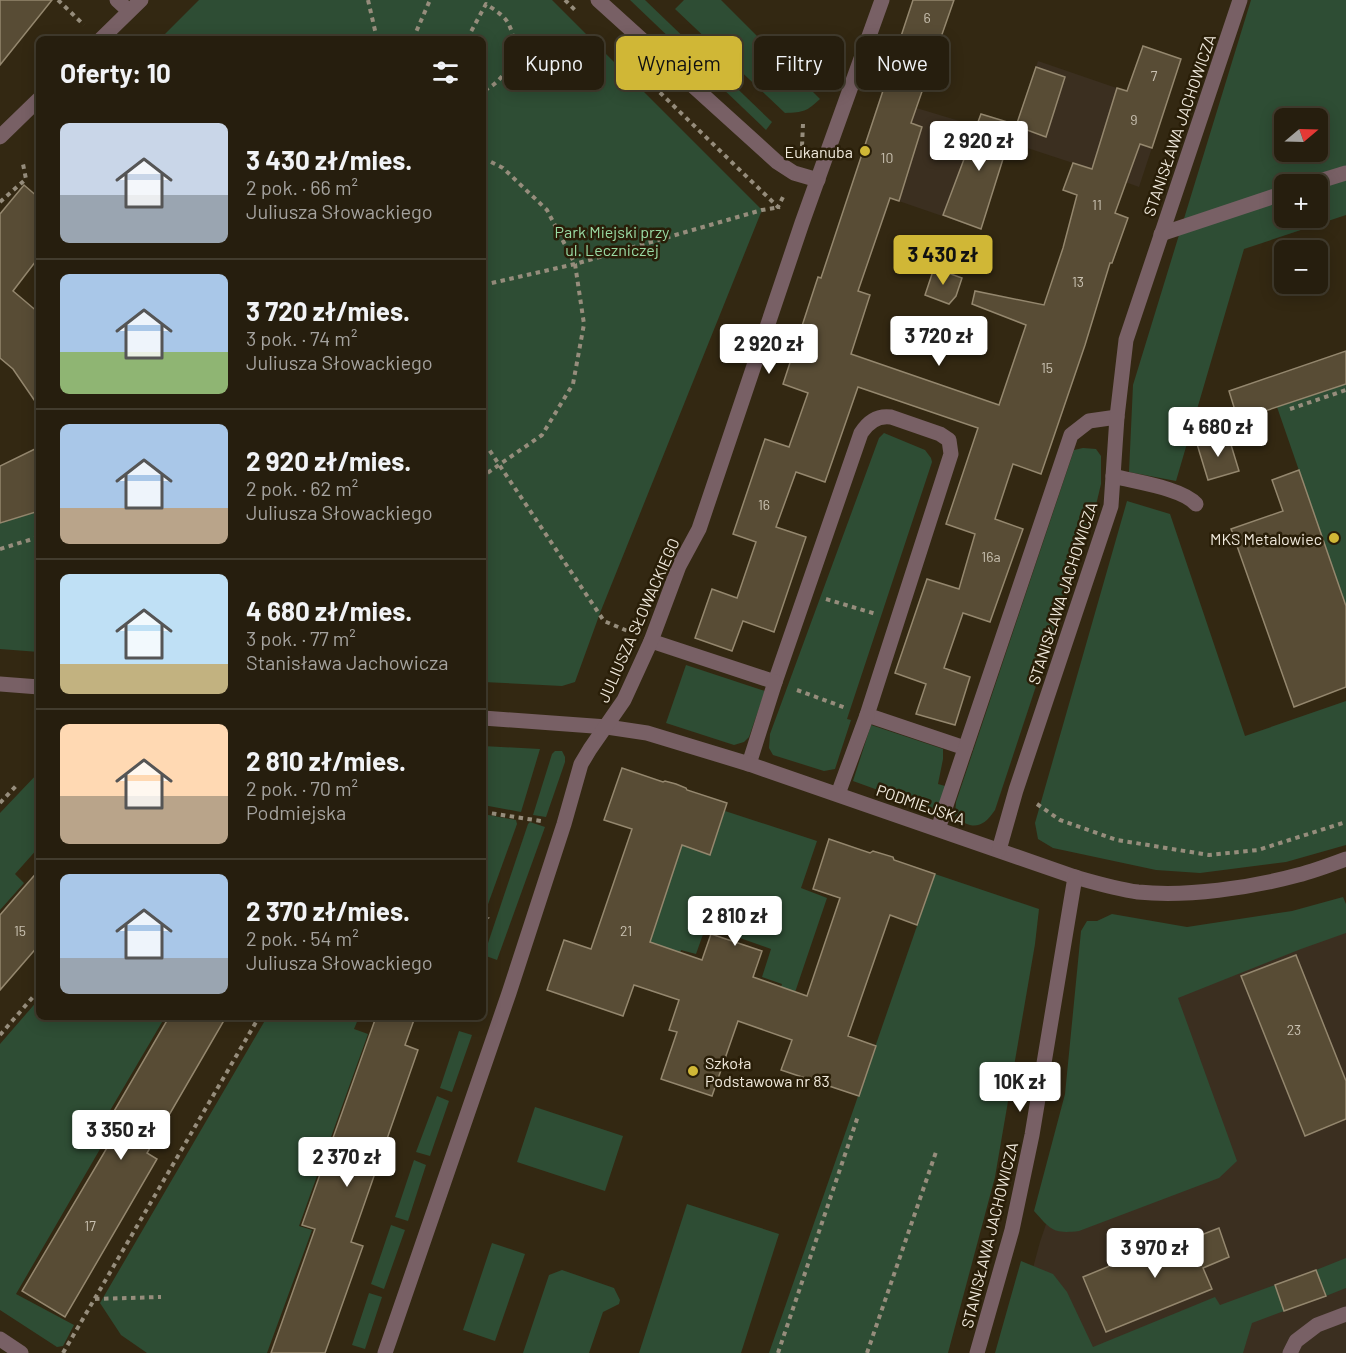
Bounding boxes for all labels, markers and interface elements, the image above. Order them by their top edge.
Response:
house number: 6 [923,9,931,26]
street label: STANISŁAWA JACHOWICZA [1139,31,1219,218]
chip: Kupno [504,36,604,90]
chip: Wynajem [616,36,742,90]
chip: Filtry [754,36,844,90]
chip: Nowe [856,36,949,90]
icon: filters [429,56,462,89]
text: Oferty: 10 [60,57,171,88]
house number: 7 [1151,67,1158,84]
north arrow [1274,108,1328,162]
map controls [1274,108,1328,294]
house number: 9 [1130,111,1138,128]
pin: 2 920 zł [917,121,1041,172]
text: 2 920 zł [944,128,1014,152]
place label: Eukanuba [785,142,853,161]
text: 3 430 zł/mies. [246,144,412,175]
marker: Eukanuba [858,144,872,158]
icon: home [108,147,180,219]
house number: 10 [881,149,893,166]
button: + [1274,174,1328,228]
text: 2 pok. · 66 m² [246,175,358,199]
house number: 11 [1092,196,1102,213]
text: Juliusza Słowackiego [246,199,433,223]
park label: Park Miejski przy ul. Leczniczej [555,222,670,259]
pin: 3 430 zł [881,235,1005,286]
button: − [1274,240,1328,294]
text: 3 430 zł [908,242,979,266]
house number: 13 [1072,273,1084,290]
text: 3 720 zł/mies. [246,295,410,326]
icon: home [108,298,180,370]
pin: 3 720 zł [877,316,1001,367]
text: 3 720 zł [904,323,974,347]
pin: 2 920 zł [707,324,831,375]
text: 3 pok. · 74 m² [246,326,357,350]
text: 2 920 zł [734,331,804,355]
text: Juliusza Słowackiego [246,350,433,374]
house number: 15 [1041,359,1053,376]
pin: 4 680 zł [1156,407,1280,458]
text: 4 680 zł [1183,414,1253,438]
text: 2 920 zł/mies. [246,445,411,476]
icon: home [108,448,180,520]
text: 2 pok. · 62 m² [246,476,358,500]
house number: 16 [758,496,770,513]
street label: STANISŁAWA JACHOWICZA [1023,499,1101,687]
text: Juliusza Słowackiego [246,500,433,524]
place label: MKS Metalowiec [1210,529,1322,548]
marker: MKS Metalowiec [1327,531,1341,545]
street label: JULIUSZA SŁOWACKIEGO [593,535,683,705]
house number: 16a [981,548,1001,565]
text: 4 680 zł/mies. [246,595,412,626]
icon: home [108,598,180,670]
text: 3 pok. · 77 m² [246,626,356,650]
text: Stanisława Jachowicza [246,650,448,674]
text: 2 810 zł/mies. [246,745,406,776]
icon: home [108,748,180,820]
text: 2 pok. · 70 m² [246,776,358,800]
street label: PODMIEJSKA [874,780,968,828]
text: Podmiejska [246,800,346,824]
text: 2 370 zł/mies. [246,895,410,926]
pin: 2 810 zł [673,896,797,947]
icon: home [108,898,180,970]
text: 2 810 zł [702,903,768,927]
house number: 15 [14,922,26,939]
house number: 21 [620,922,632,939]
text: 2 pok. · 54 m² [246,926,359,950]
text: Juliusza Słowackiego [246,950,433,974]
house number: 23 [1287,1021,1301,1038]
place label: Szkoła Podstawowa nr 83 [705,1053,830,1090]
pin: 10K zł [971,1062,1069,1113]
marker: Szkoła Podstawowa nr 83 [686,1064,700,1078]
text: 10K zł [994,1069,1046,1093]
pin: 3 350 zł [59,1110,183,1161]
text: 3 350 zł [86,1117,156,1141]
pin: 2 370 zł [285,1137,409,1188]
street label: STANISŁAWA JACHOWICZA [957,1140,1021,1330]
text: 2 370 zł [312,1144,382,1168]
house number: 17 [84,1217,96,1234]
pin: 3 970 zł [1093,1228,1217,1279]
text: 3 970 zł [1121,1235,1189,1259]

